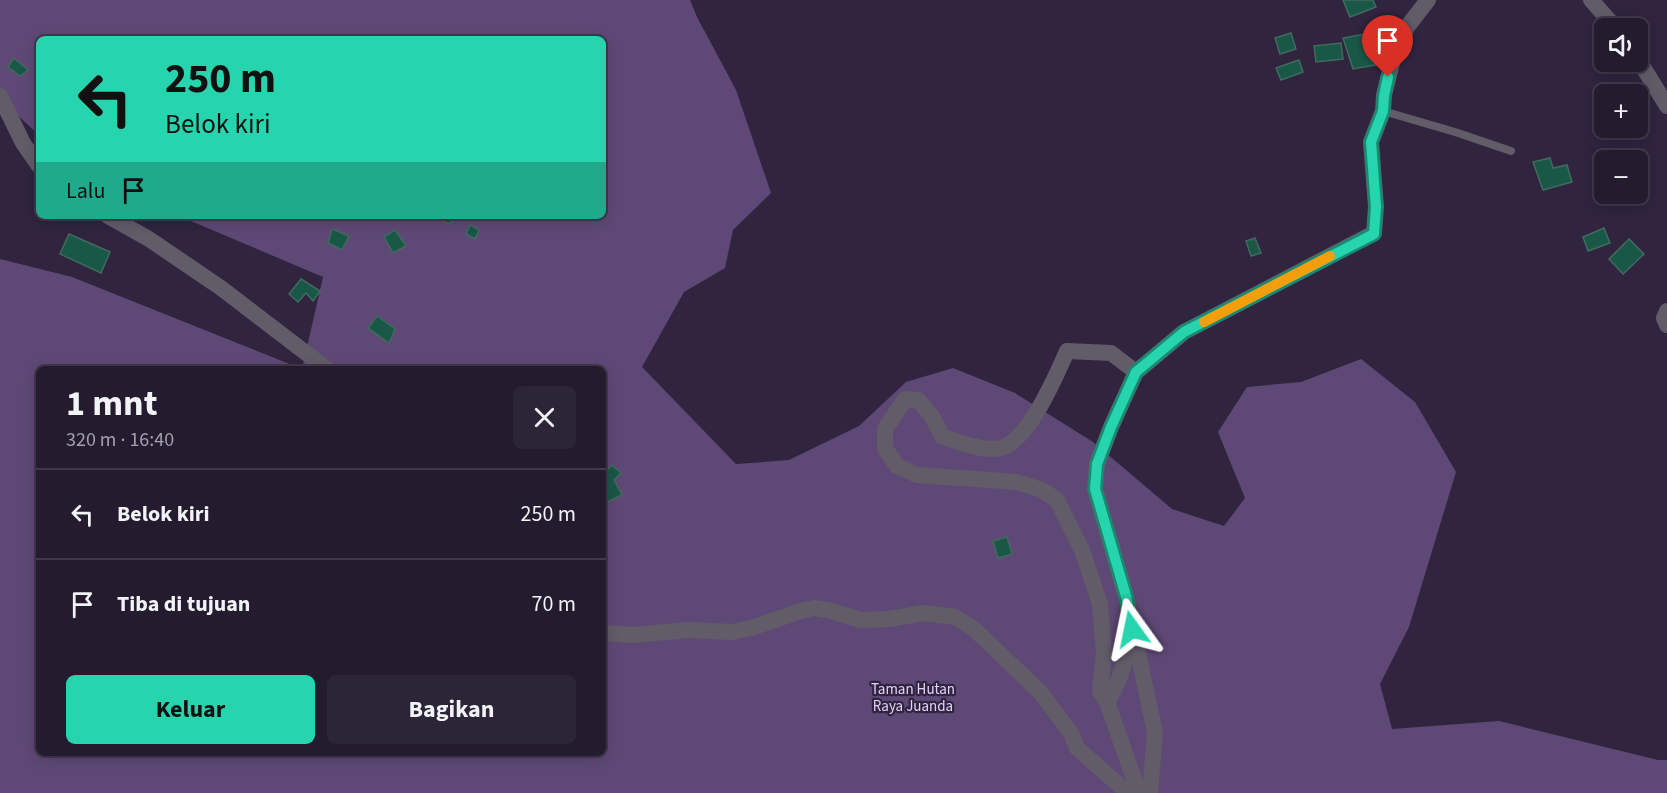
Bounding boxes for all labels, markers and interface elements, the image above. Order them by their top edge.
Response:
pin [1362,15,1413,77]
map controls [1594,18,1648,204]
button: sound [1594,18,1648,72]
icon: arrive [1371,24,1404,57]
text: 250 m [165,49,276,109]
icon: left [66,60,144,138]
button: + [1594,84,1648,138]
text: Belok kiri [165,105,271,144]
button: − [1594,150,1648,204]
icon: arrive [117,174,150,207]
text: Lalu [66,175,105,207]
text: 1 mnt [66,378,157,429]
button: close [513,386,576,449]
text: 320 m · 16:40 [66,426,174,454]
icon: left [66,498,99,531]
text: Belok kiri [117,498,210,530]
text: 250 m [521,498,576,530]
icon: arrive [66,588,99,621]
text: Tiba di tujuan [117,588,250,620]
text: 70 m [531,588,576,620]
position arrow [1100,597,1164,661]
button: Keluar [66,675,315,744]
button: Bagikan [327,675,576,744]
park label: Taman Hutan Raya Juanda [871,679,955,717]

